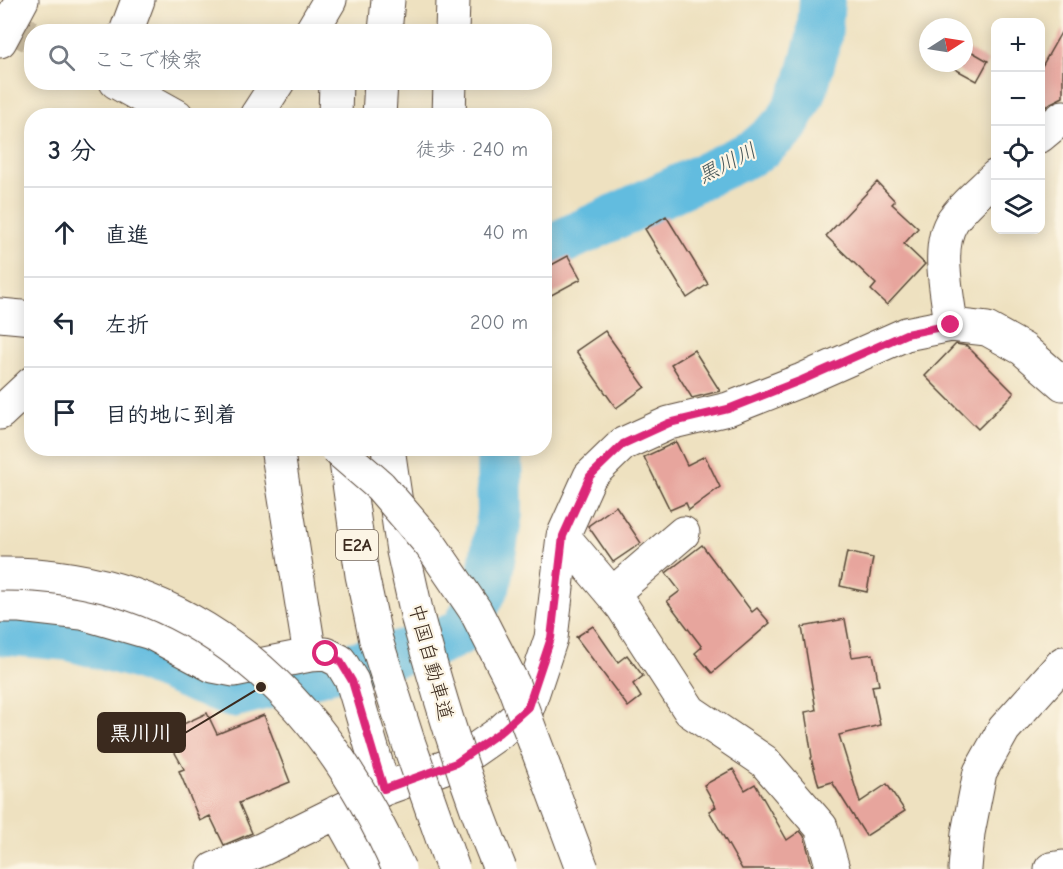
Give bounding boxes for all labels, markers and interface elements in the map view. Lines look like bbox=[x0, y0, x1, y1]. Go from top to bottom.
north arrow bbox=[919, 18, 973, 72]
map controls bbox=[991, 18, 1045, 234]
button: + bbox=[991, 18, 1045, 72]
search box bbox=[24, 24, 552, 90]
icon: search bbox=[45, 41, 78, 74]
text: ここで検索 bbox=[93, 47, 203, 73]
button: − bbox=[991, 72, 1045, 126]
button: locate bbox=[991, 126, 1045, 180]
text: 3 分 bbox=[48, 136, 96, 166]
text: 徒歩 · 240 m bbox=[416, 138, 528, 161]
water label: 黒川川 bbox=[693, 138, 761, 188]
button: layers bbox=[991, 180, 1045, 234]
icon: ahead bbox=[48, 216, 81, 249]
text: 40 m bbox=[483, 221, 528, 244]
text: 直進 bbox=[105, 222, 149, 248]
icon: left bbox=[48, 306, 81, 339]
text: 200 m bbox=[470, 311, 528, 334]
route end bbox=[937, 311, 963, 337]
text: 左折 bbox=[105, 312, 149, 338]
icon: arrive bbox=[48, 396, 81, 429]
text: 目的地に到着 bbox=[105, 402, 237, 428]
road number: E2A bbox=[336, 530, 378, 560]
street label: 中国自動車道 bbox=[404, 601, 458, 723]
route start bbox=[312, 640, 338, 666]
callout: 黒川川 bbox=[98, 713, 185, 752]
text: 黒川川 bbox=[110, 721, 173, 745]

